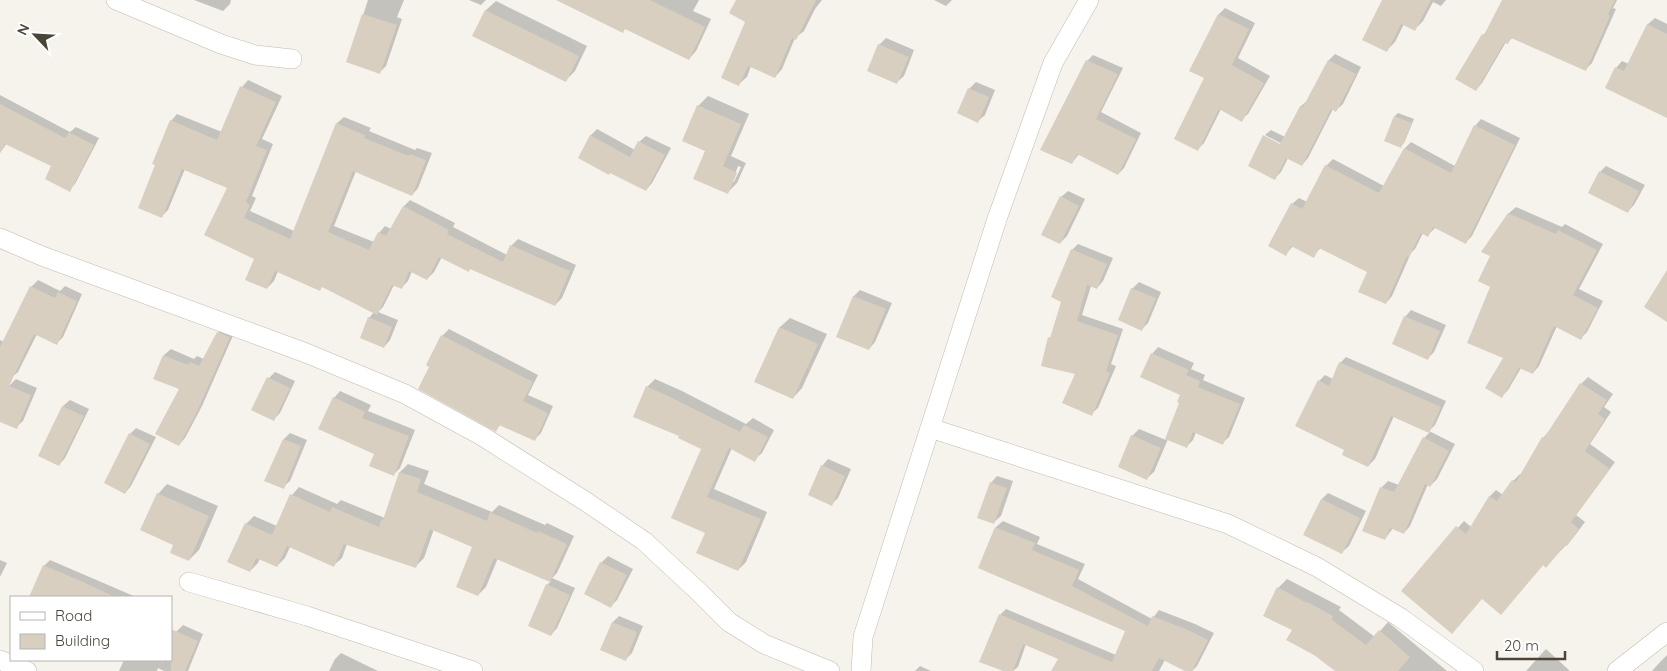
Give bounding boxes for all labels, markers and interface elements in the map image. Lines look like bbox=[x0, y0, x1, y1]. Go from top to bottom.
north arrow bbox=[10, 10, 60, 60]
text: N bbox=[13, 21, 34, 38]
legend bbox=[10, 596, 172, 661]
text: Road bbox=[55, 606, 92, 625]
scale bar bbox=[1497, 628, 1564, 660]
text: Building bbox=[55, 631, 110, 650]
text: 20 m bbox=[1504, 636, 1539, 655]

